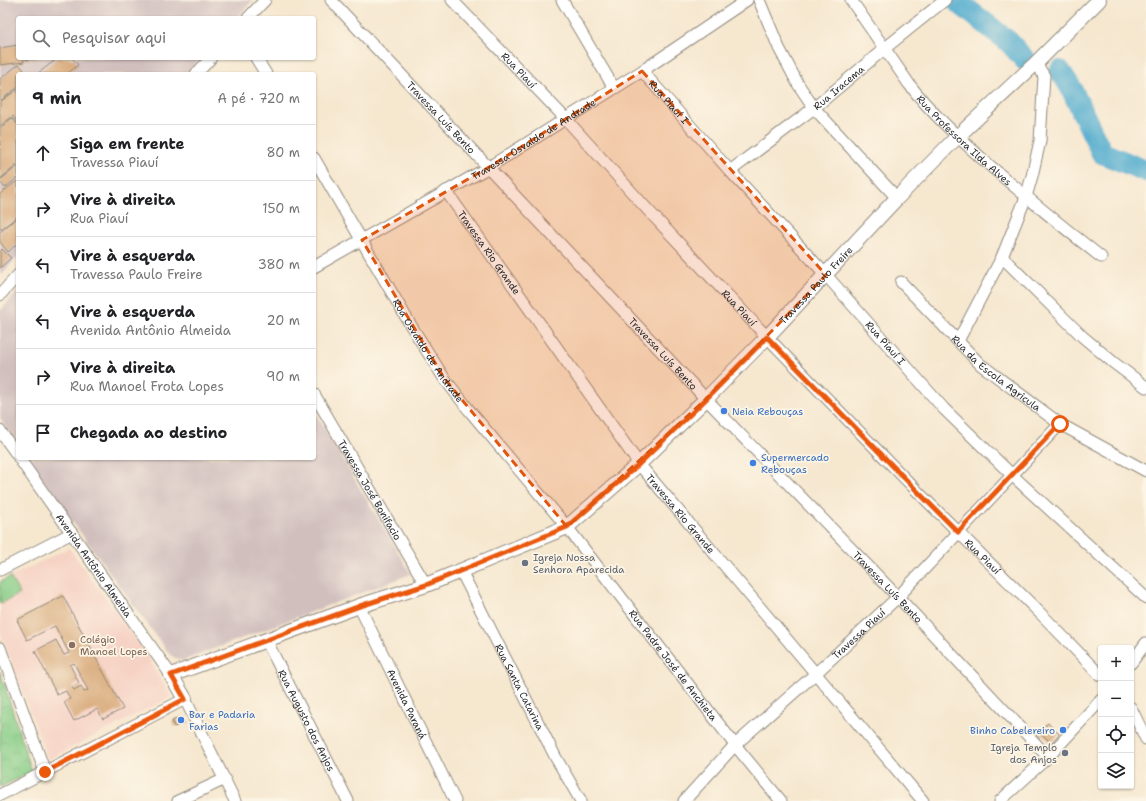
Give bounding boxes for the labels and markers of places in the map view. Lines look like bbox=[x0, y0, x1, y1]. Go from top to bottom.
place label: Neia Rebouças bbox=[732, 405, 803, 418]
marker: Neia Rebouças bbox=[719, 406, 729, 416]
place label: Supermercado Rebouças bbox=[761, 451, 829, 476]
marker: Supermercado Rebouças bbox=[748, 458, 758, 468]
place label: Igreja Nossa Senhora Aparecida bbox=[533, 551, 625, 576]
marker: Igreja Nossa Senhora Aparecida bbox=[520, 558, 530, 568]
place label: Colégio Manoel Lopes bbox=[80, 633, 147, 658]
marker: Colégio Manoel Lopes bbox=[67, 640, 77, 650]
place label: Bar e Padaria Farias bbox=[189, 708, 256, 733]
marker: Bar e Padaria Farias bbox=[176, 715, 186, 725]
place label: Binho Cabelereiro bbox=[970, 724, 1055, 737]
marker: Binho Cabelereiro bbox=[1058, 725, 1068, 735]
place label: Igreja Templo dos Anjos bbox=[990, 741, 1057, 766]
marker: Igreja Templo dos Anjos bbox=[1060, 748, 1070, 758]

